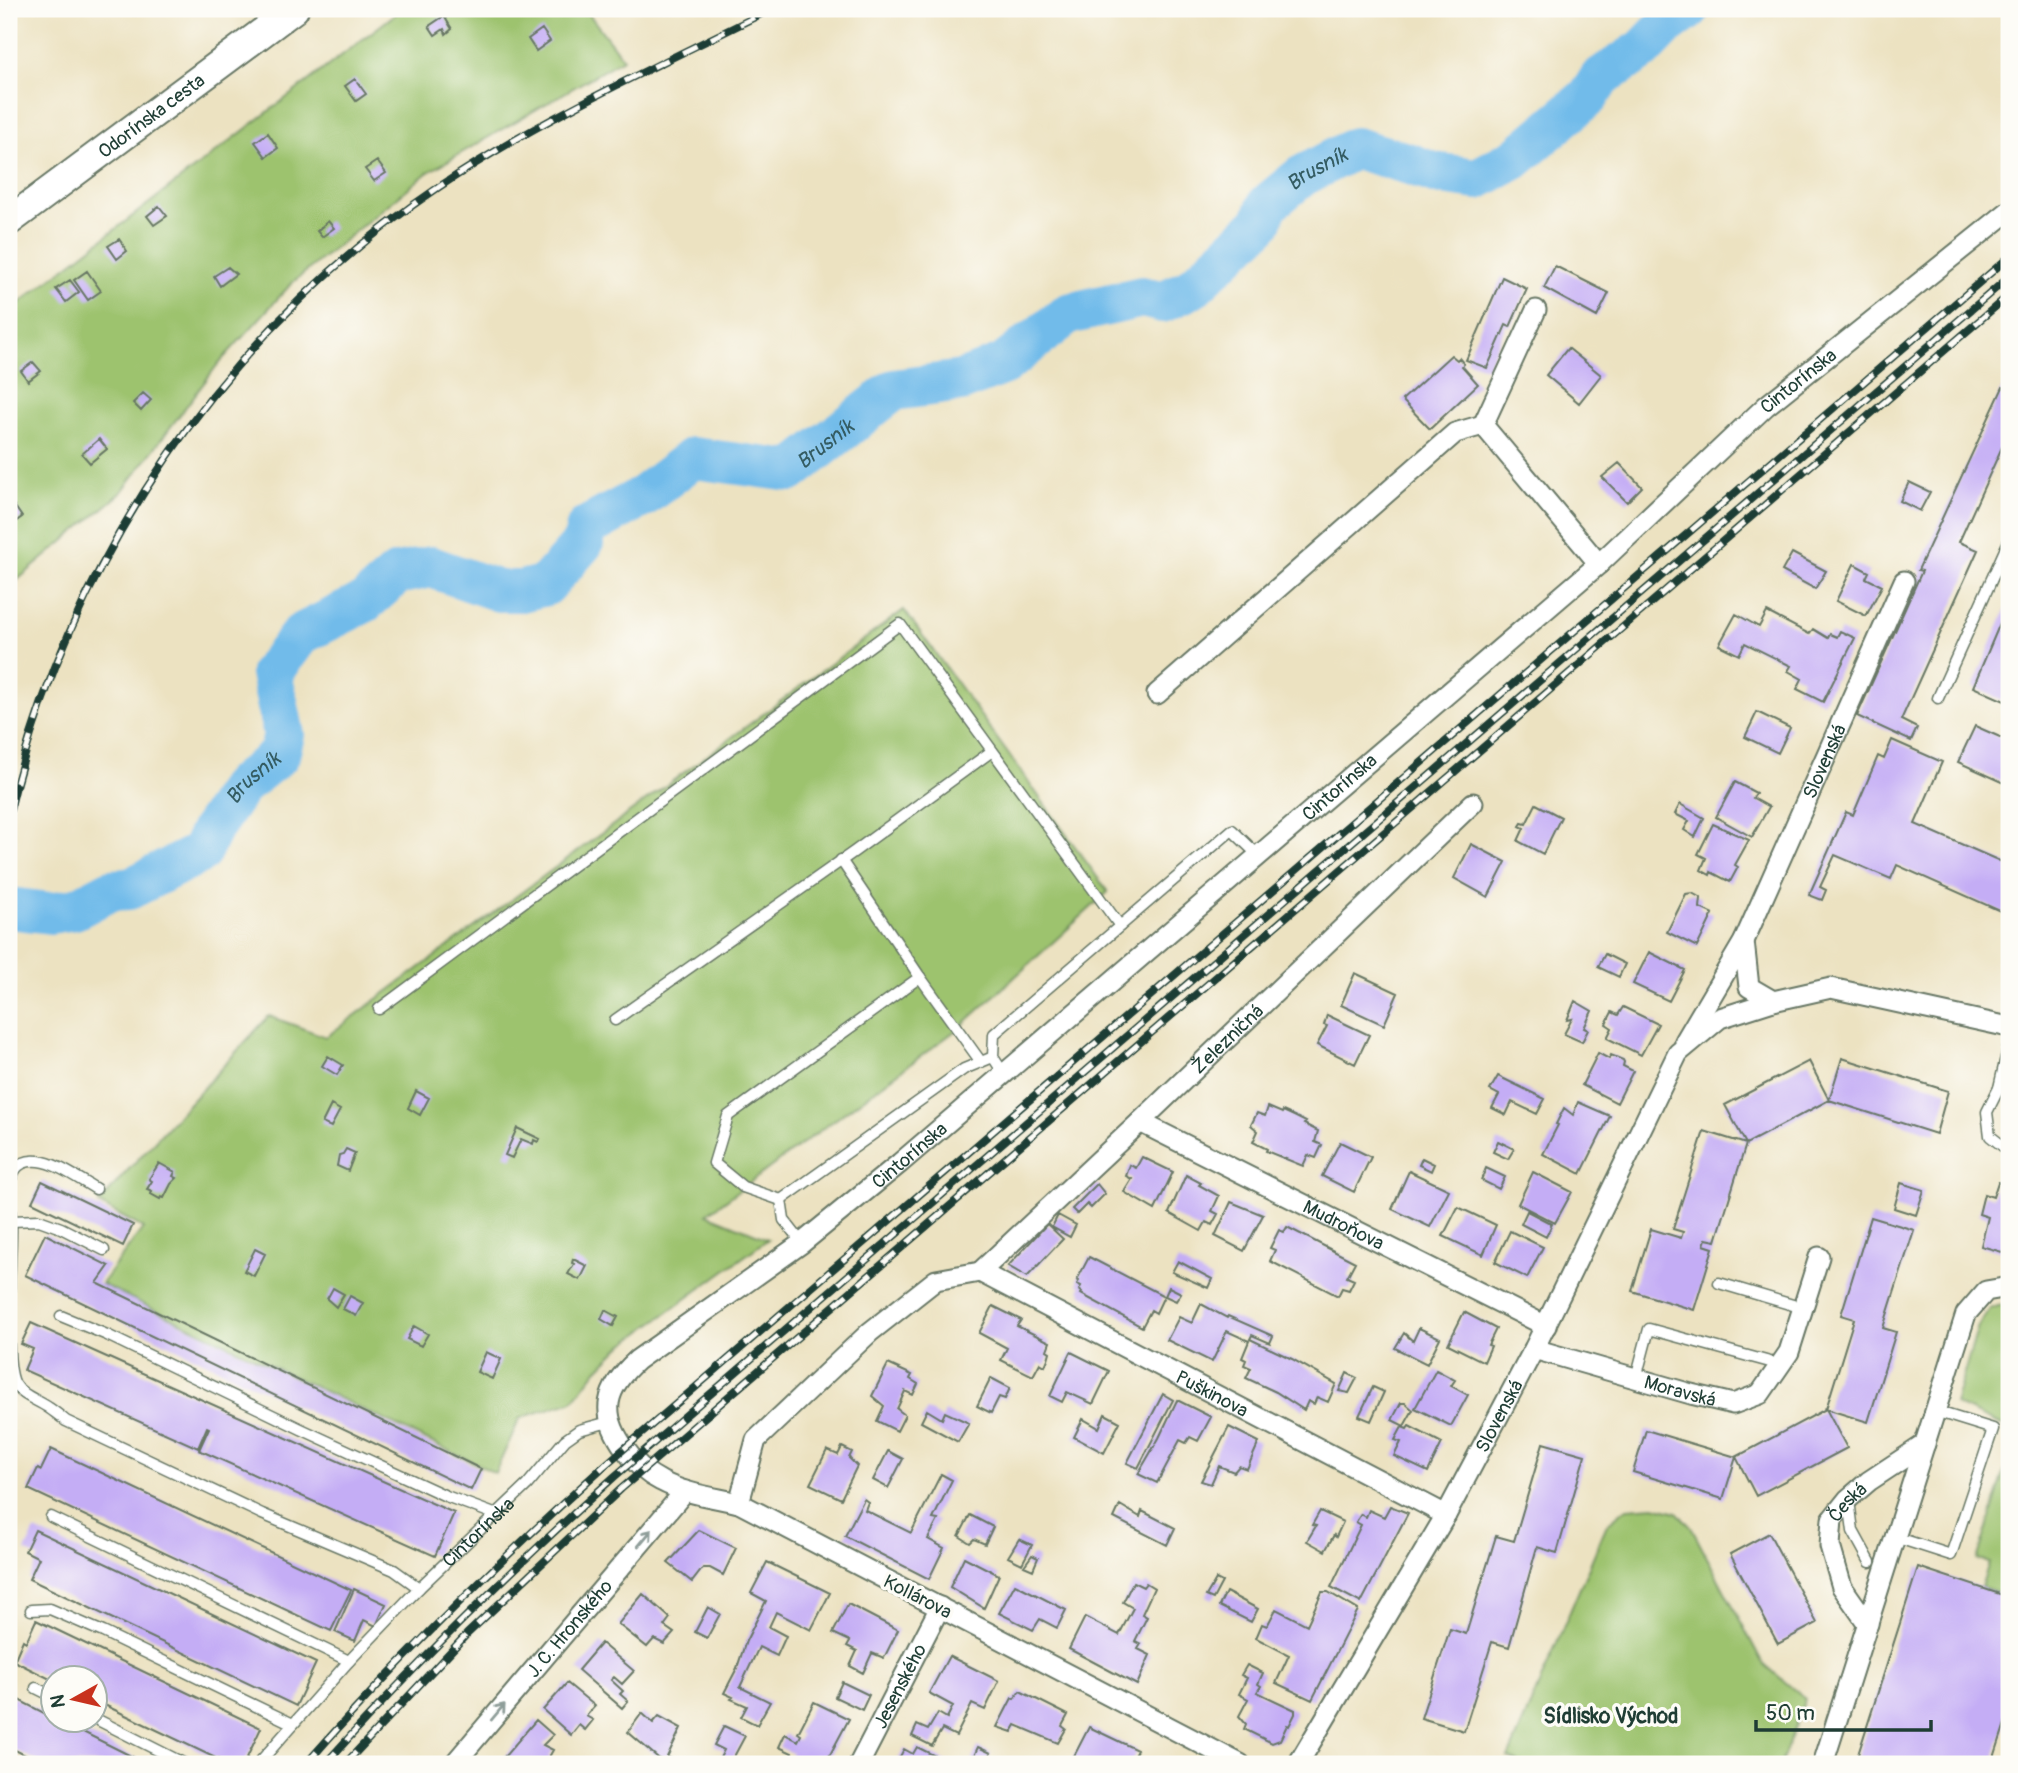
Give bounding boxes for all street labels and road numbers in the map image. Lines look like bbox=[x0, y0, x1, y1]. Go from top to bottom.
street label: Odorínska cesta bbox=[93, 68, 210, 164]
street label: Cintorínska bbox=[1755, 343, 1842, 419]
street label: Slovenská bbox=[1798, 720, 1852, 802]
street label: Cintorínska bbox=[1297, 749, 1382, 826]
street label: Železničná bbox=[1187, 999, 1269, 1079]
street label: Cintorínska bbox=[867, 1117, 953, 1194]
street label: Mudroňova bbox=[1299, 1195, 1388, 1256]
street label: Puškinova bbox=[1172, 1365, 1252, 1423]
street label: Moravská bbox=[1641, 1370, 1718, 1413]
street label: Slovenská bbox=[1470, 1376, 1529, 1457]
street label: Česká bbox=[1823, 1477, 1872, 1527]
street label: Cintorínska bbox=[437, 1492, 520, 1573]
street label: Kollárova bbox=[879, 1569, 956, 1624]
street label: J. C. Hronského bbox=[522, 1575, 618, 1683]
street label: Jesenského bbox=[868, 1640, 932, 1733]

